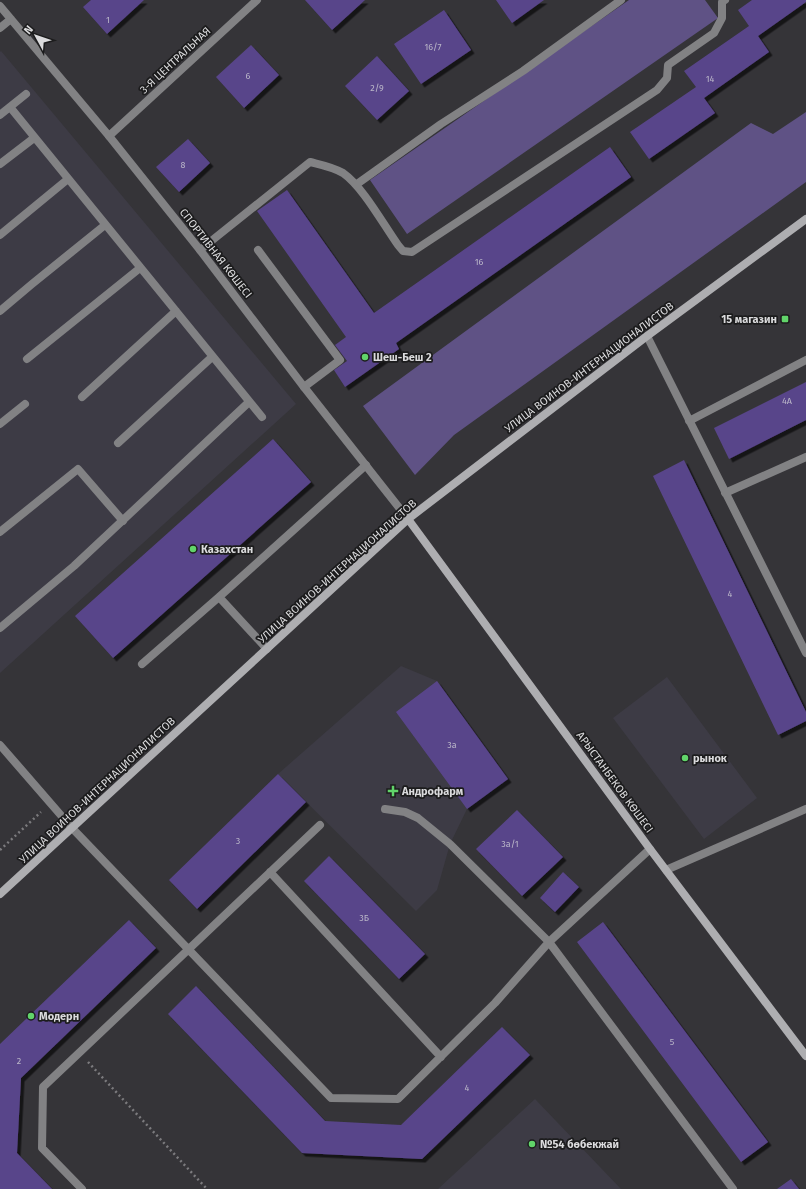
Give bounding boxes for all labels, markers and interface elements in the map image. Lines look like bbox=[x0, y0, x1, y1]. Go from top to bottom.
house number: 1 bbox=[106, 15, 110, 25]
north arrow bbox=[16, 16, 56, 56]
text: N bbox=[21, 23, 36, 37]
street label: 3-Я ЦЕНТРАЛЬНАЯ bbox=[137, 24, 213, 96]
house number: 16/7 bbox=[424, 42, 442, 52]
house number: 6 bbox=[246, 71, 251, 81]
house number: 14 bbox=[706, 74, 715, 84]
house number: 2/9 bbox=[370, 83, 384, 93]
house number: 8 bbox=[181, 160, 186, 170]
street label: СПОРТИВНАЯ КӨШЕСІ bbox=[177, 206, 255, 301]
house number: 16 bbox=[475, 257, 484, 267]
street label: УЛИЦА ВОИНОВ-ИНТЕРНАЦИОНАЛИСТОВ bbox=[502, 299, 677, 435]
place label: 15 магазин bbox=[721, 313, 777, 326]
marker: 15 магазин bbox=[780, 314, 790, 324]
place label: Шеш-Беш 2 bbox=[373, 351, 432, 364]
marker: Шеш-Беш 2 bbox=[360, 352, 370, 362]
house number: 4А bbox=[782, 396, 793, 406]
street label: УЛИЦА ВОИНОВ-ИНТЕРНАЦИОНАЛИСТОВ bbox=[256, 497, 419, 646]
place label: Казахстан bbox=[201, 543, 253, 556]
marker: Казахстан bbox=[188, 544, 198, 554]
house number: 4 bbox=[728, 589, 733, 599]
street label: УЛИЦА ВОИНОВ-ИНТЕРНАЦИОНАЛИСТОВ bbox=[17, 714, 178, 866]
street label: АРЫСТАНБЕКОВ КӨШЕСІ bbox=[574, 729, 656, 835]
house number: 3а bbox=[447, 740, 457, 750]
place label: рынок bbox=[693, 752, 728, 765]
marker: рынок bbox=[680, 753, 690, 763]
marker: Андрофарм bbox=[387, 785, 399, 797]
place label: Андрофарм bbox=[401, 785, 464, 798]
house number: 3 bbox=[236, 836, 240, 846]
house number: 3а/1 bbox=[501, 839, 519, 849]
house number: 3Б bbox=[359, 913, 369, 923]
place label: Модерн bbox=[39, 1010, 79, 1023]
marker: Модерн bbox=[26, 1011, 36, 1021]
house number: 5 bbox=[670, 1037, 675, 1047]
house number: 2 bbox=[17, 1056, 21, 1066]
house number: 4 bbox=[465, 1083, 470, 1093]
place label: №54 бөбекжай bbox=[540, 1138, 619, 1151]
marker: №54 бөбекжай bbox=[527, 1139, 537, 1149]

